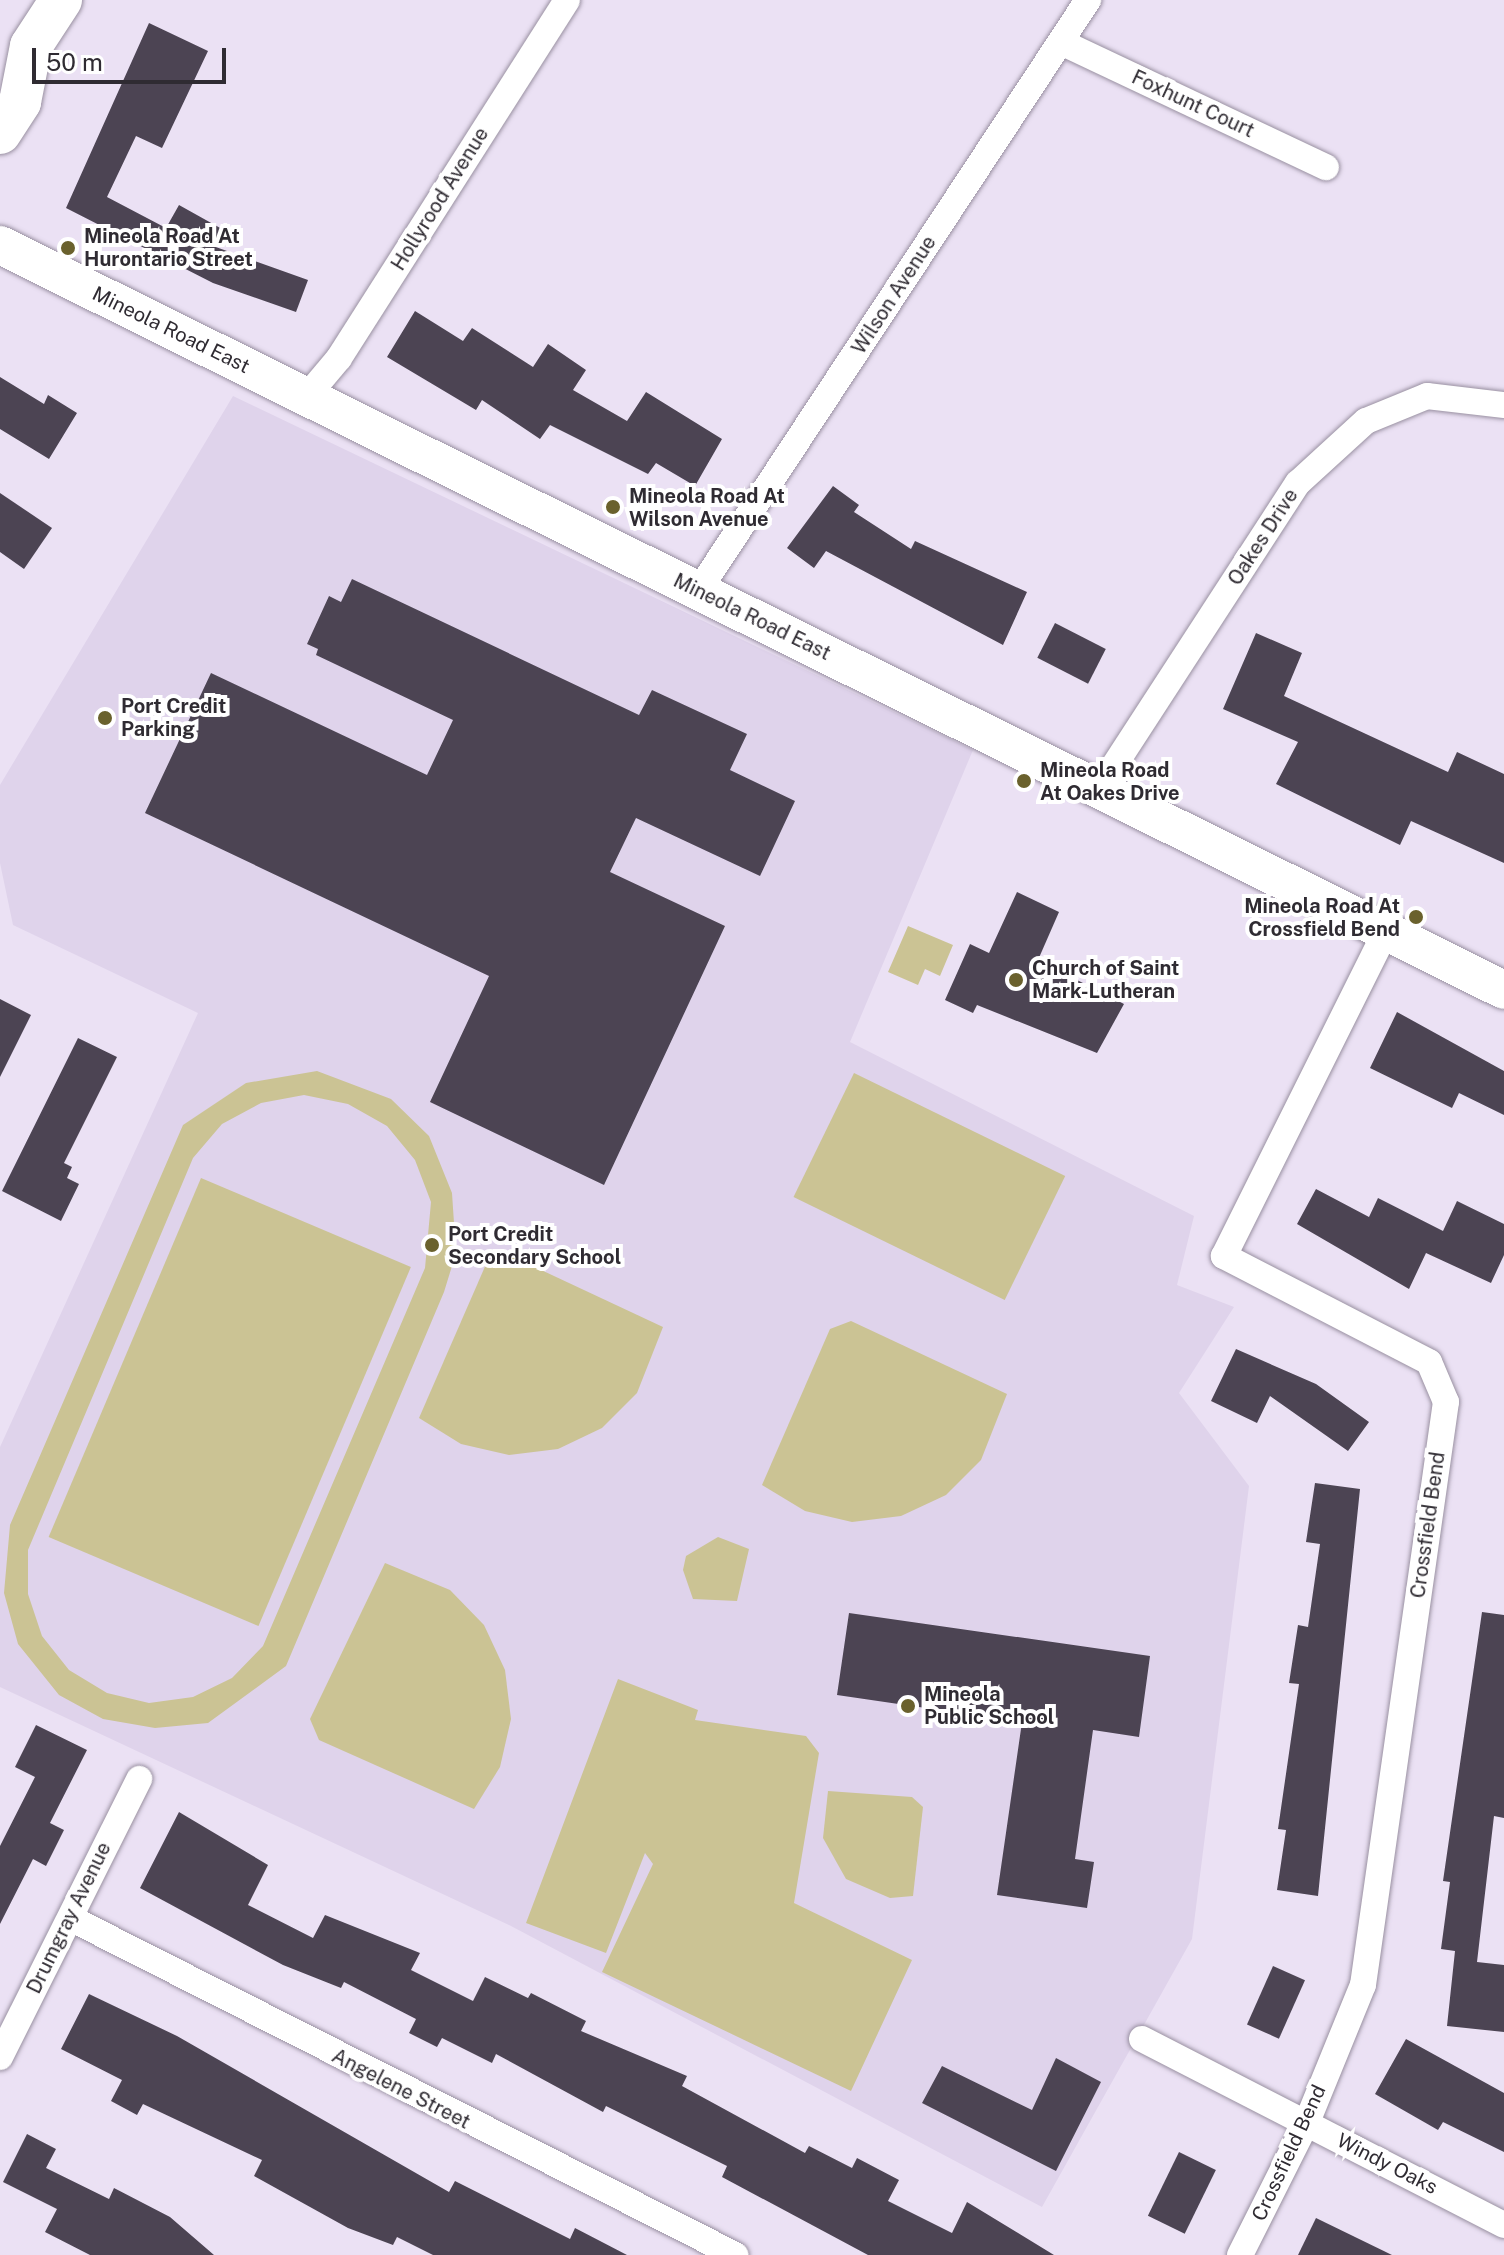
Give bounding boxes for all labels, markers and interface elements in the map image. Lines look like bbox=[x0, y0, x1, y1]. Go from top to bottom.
scale bar bbox=[36, 32, 230, 82]
text: 50 m bbox=[46, 48, 103, 76]
street label: Foxhunt Court bbox=[1128, 65, 1258, 143]
street label: Hollyrood Avenue bbox=[386, 123, 494, 275]
place label: Mineola Road At Hurontario Street bbox=[84, 224, 253, 271]
street label: Wilson Avenue bbox=[847, 231, 941, 359]
marker: Mineola Road At Hurontario Street bbox=[59, 239, 77, 257]
street label: Mineola Road East bbox=[88, 282, 254, 378]
place label: Mineola Road At Wilson Avenue bbox=[629, 484, 785, 531]
street label: Oakes Drive bbox=[1223, 484, 1303, 590]
marker: Mineola Road At Wilson Avenue bbox=[604, 498, 622, 516]
street label: Mineola Road East bbox=[669, 569, 835, 665]
place label: Port Credit Parking bbox=[121, 694, 226, 741]
marker: Port Credit Parking bbox=[96, 709, 114, 727]
place label: Mineola Road At Oakes Drive bbox=[1040, 758, 1180, 805]
marker: Mineola Road At Oakes Drive bbox=[1015, 772, 1033, 790]
place label: Mineola Road At Crossfield Bend bbox=[1244, 894, 1400, 941]
marker: Mineola Road At Crossfield Bend bbox=[1407, 908, 1425, 926]
place label: Church of Saint Mark-Lutheran bbox=[1032, 956, 1180, 1003]
marker: Church of Saint Mark-Lutheran bbox=[1007, 971, 1025, 989]
place label: Port Credit Secondary School bbox=[448, 1222, 621, 1269]
marker: Port Credit Secondary School bbox=[423, 1236, 441, 1254]
street label: Crossfield Bend bbox=[1406, 1450, 1450, 1600]
place label: Mineola Public School bbox=[924, 1682, 1054, 1729]
marker: Mineola Public School bbox=[899, 1697, 917, 1715]
street label: Drumgray Avenue bbox=[22, 1838, 116, 1998]
street label: Angelene Street bbox=[328, 2044, 474, 2134]
street label: Crossfield Bend bbox=[1247, 2081, 1331, 2225]
street label: Windy Oaks bbox=[1333, 2128, 1441, 2200]

